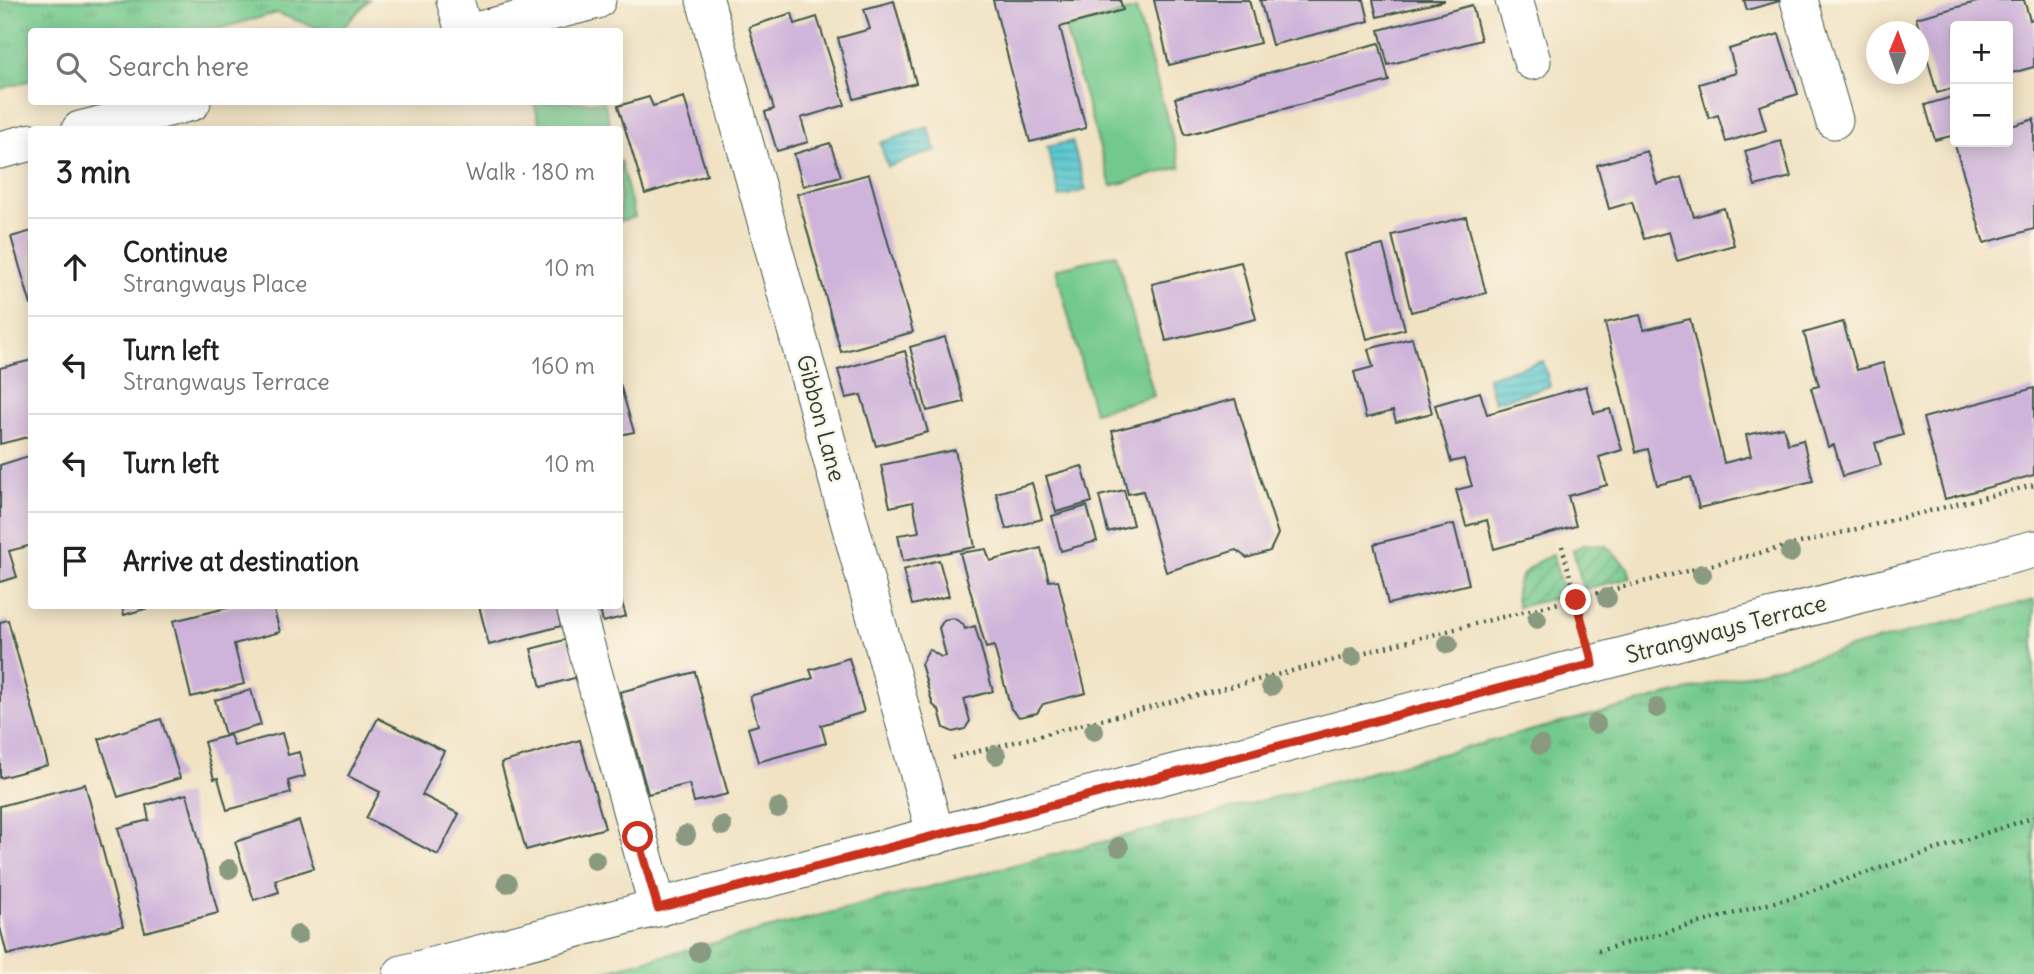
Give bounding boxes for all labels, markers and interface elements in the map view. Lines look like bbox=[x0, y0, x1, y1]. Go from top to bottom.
north arrow bbox=[1866, 21, 1929, 84]
map controls bbox=[1950, 21, 2013, 147]
button: + bbox=[1950, 21, 2013, 84]
search box bbox=[28, 28, 623, 105]
icon: search bbox=[52, 48, 90, 86]
text: Search here bbox=[108, 50, 249, 83]
button: − bbox=[1950, 84, 2013, 147]
text: 3 min bbox=[56, 153, 131, 191]
text: Walk · 180 m bbox=[466, 157, 595, 186]
text: Continue bbox=[123, 236, 228, 269]
icon: ahead bbox=[56, 248, 94, 286]
text: 10 m bbox=[545, 253, 595, 282]
text: Strangways Place bbox=[123, 269, 307, 298]
text: Turn left bbox=[123, 334, 219, 367]
icon: left bbox=[56, 346, 94, 384]
text: 160 m bbox=[532, 351, 595, 380]
street label: Gibbon Lane bbox=[791, 351, 852, 484]
text: Strangways Terrace bbox=[123, 367, 330, 396]
icon: left bbox=[56, 444, 94, 482]
text: Turn left bbox=[123, 447, 219, 480]
text: 10 m bbox=[545, 449, 595, 478]
icon: arrive bbox=[56, 542, 94, 580]
text: Arrive at destination bbox=[123, 545, 359, 578]
route end bbox=[1560, 584, 1591, 615]
street label: Strangways Terrace bbox=[1622, 588, 1829, 669]
route start bbox=[622, 821, 653, 852]

